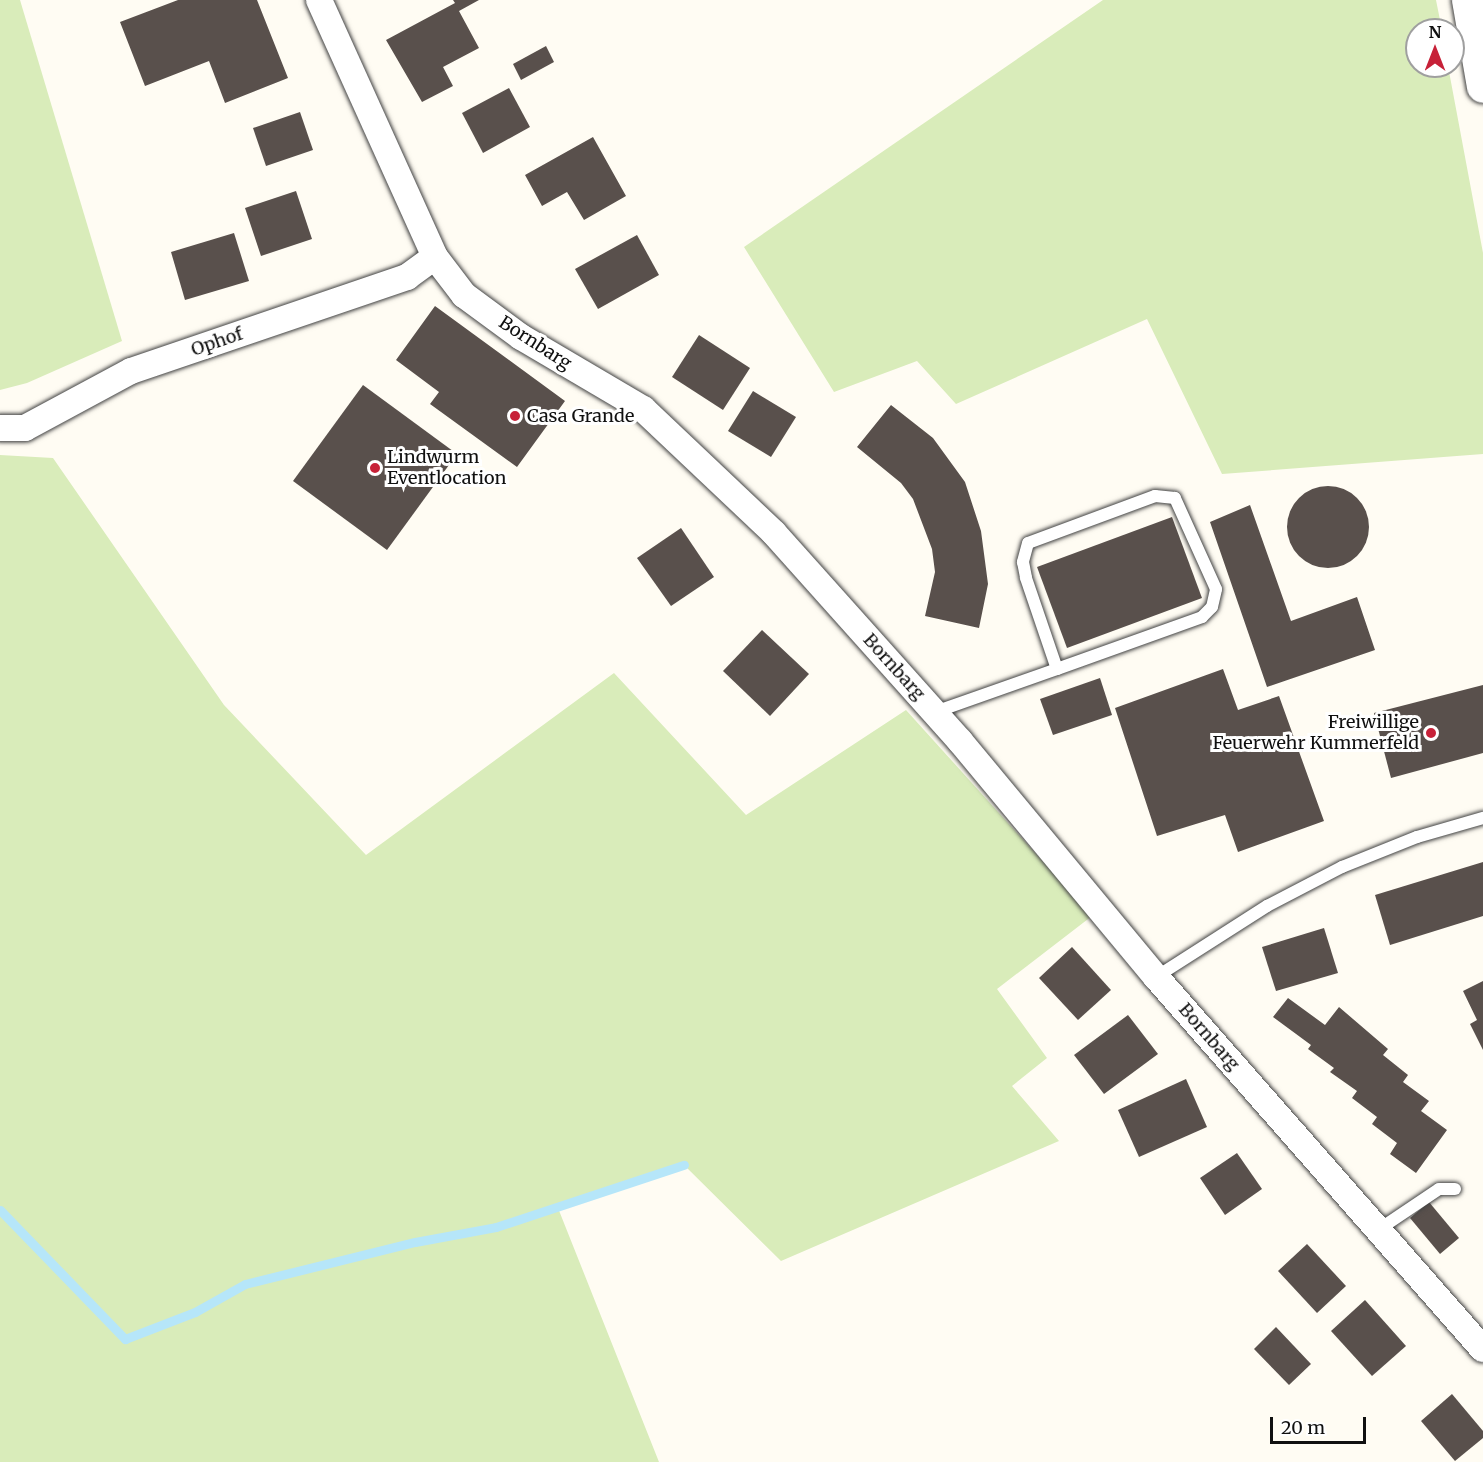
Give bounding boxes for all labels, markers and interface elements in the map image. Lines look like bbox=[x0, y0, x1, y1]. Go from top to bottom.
north arrow bbox=[1405, 18, 1465, 78]
text: N bbox=[1429, 22, 1441, 42]
street label: Bornbarg bbox=[495, 312, 575, 374]
street label: Ophof bbox=[188, 323, 246, 361]
place label: Casa Grande bbox=[527, 405, 634, 427]
marker: Casa Grande bbox=[508, 409, 522, 423]
place label: Lindwurm Eventlocation bbox=[387, 447, 506, 490]
marker: Lindwurm Eventlocation bbox=[368, 461, 382, 475]
street label: Bornbarg bbox=[859, 629, 929, 705]
place label: Freiwillige Feuerwehr Kummerfeld bbox=[1212, 712, 1419, 754]
marker: Freiwillige Feuerwehr Kummerfeld bbox=[1424, 726, 1438, 740]
street label: Bornbarg bbox=[1174, 999, 1244, 1075]
scale bar bbox=[1273, 1405, 1369, 1443]
text: 20 m bbox=[1281, 1416, 1325, 1439]

